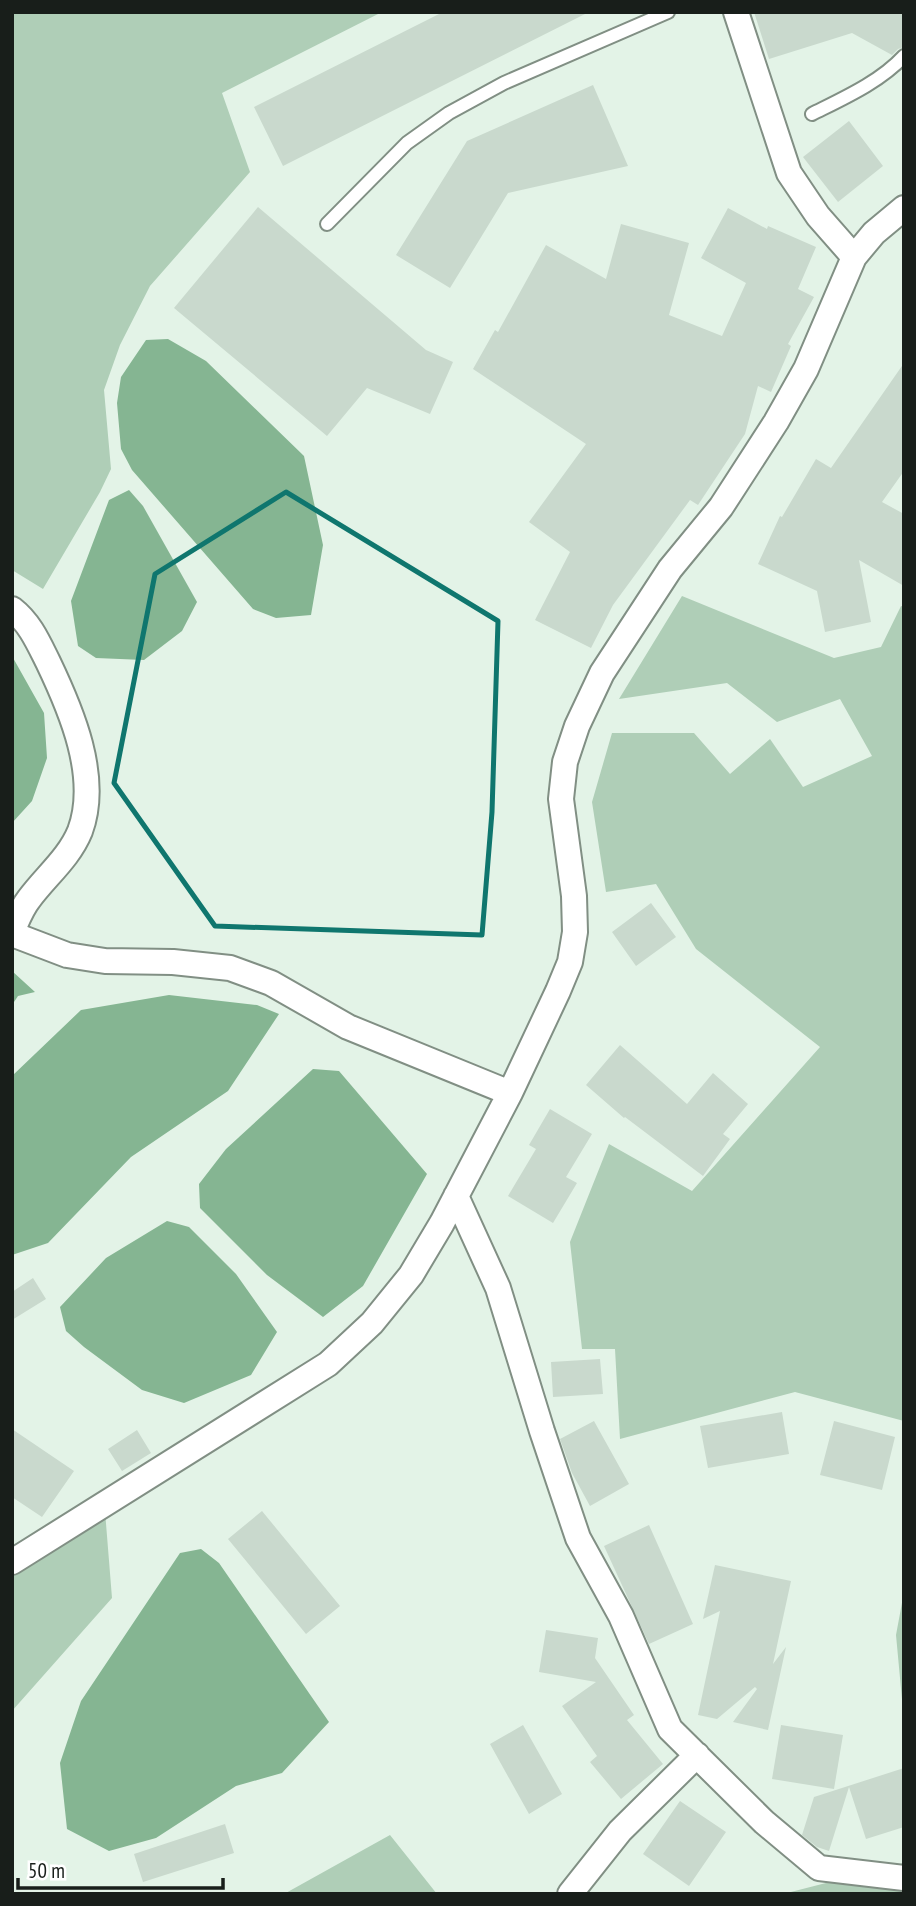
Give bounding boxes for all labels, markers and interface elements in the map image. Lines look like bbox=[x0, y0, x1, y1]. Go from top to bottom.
scale bar bbox=[18, 1846, 222, 1890]
text: 50 m bbox=[28, 1857, 65, 1884]

